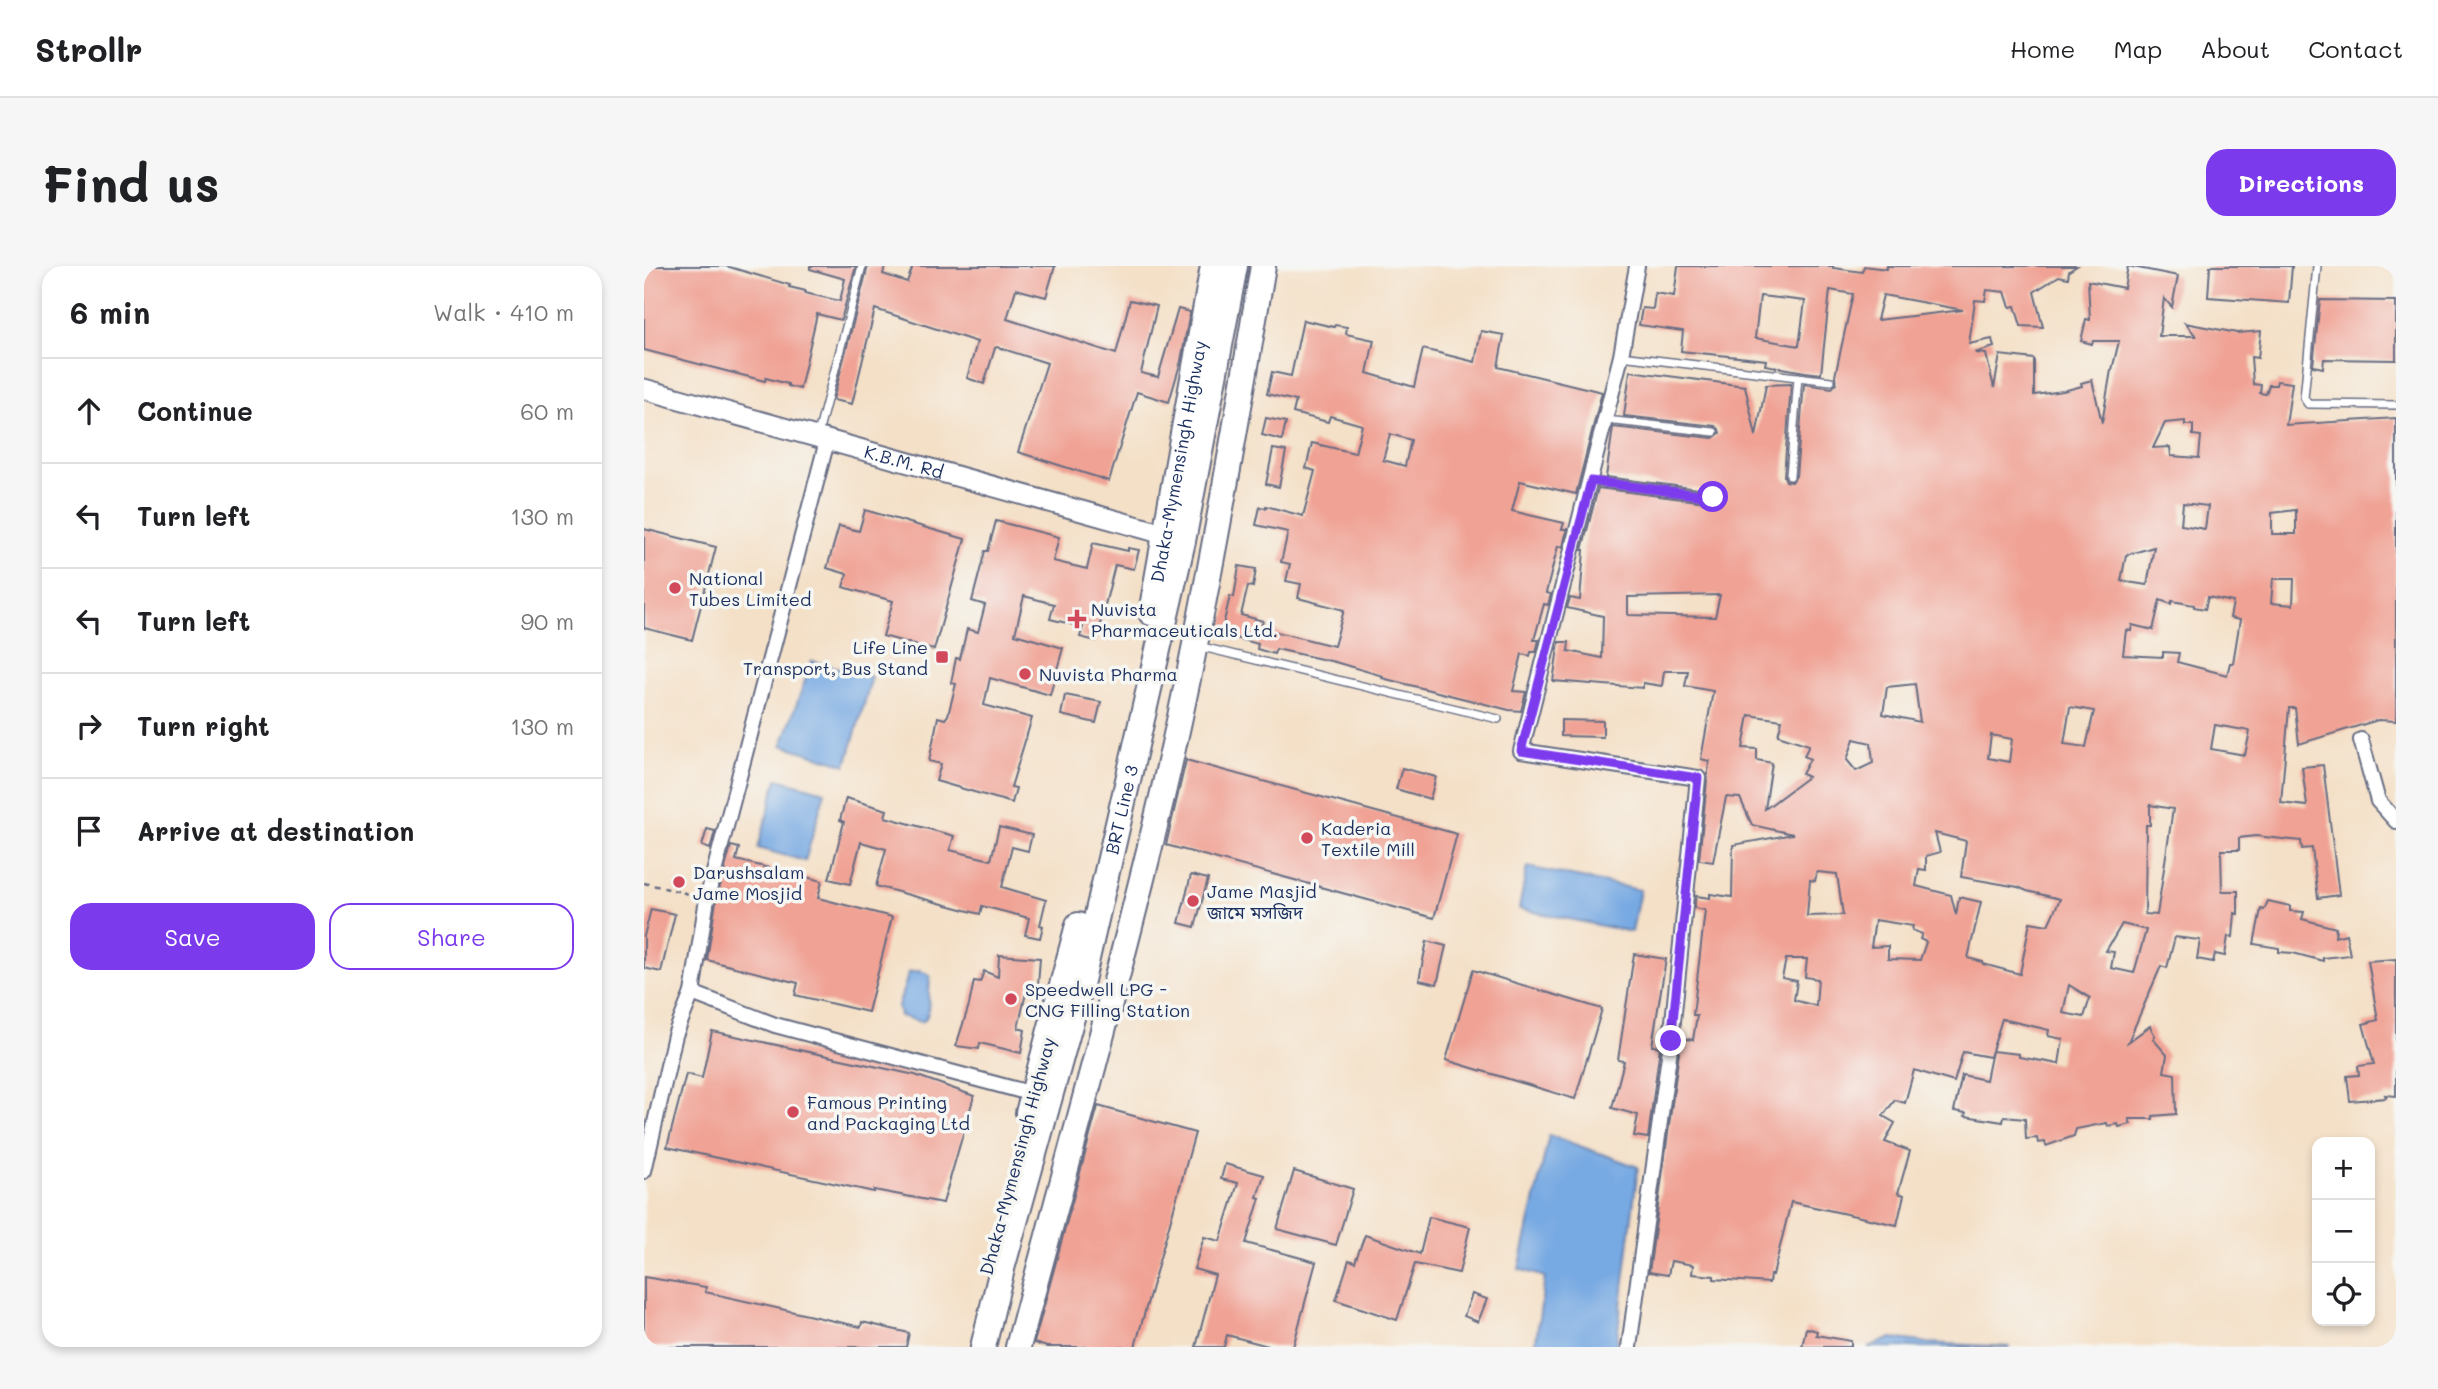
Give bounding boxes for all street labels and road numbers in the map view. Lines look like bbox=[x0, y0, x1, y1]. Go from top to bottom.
street label: Dhaka-Mymensingh Highway bbox=[1145, 338, 1211, 584]
street label: K.B.M. Rd bbox=[862, 439, 946, 484]
street label: BRT Line 3 bbox=[1099, 763, 1143, 857]
street label: Dhaka-Mymensingh Highway bbox=[974, 1034, 1060, 1278]

